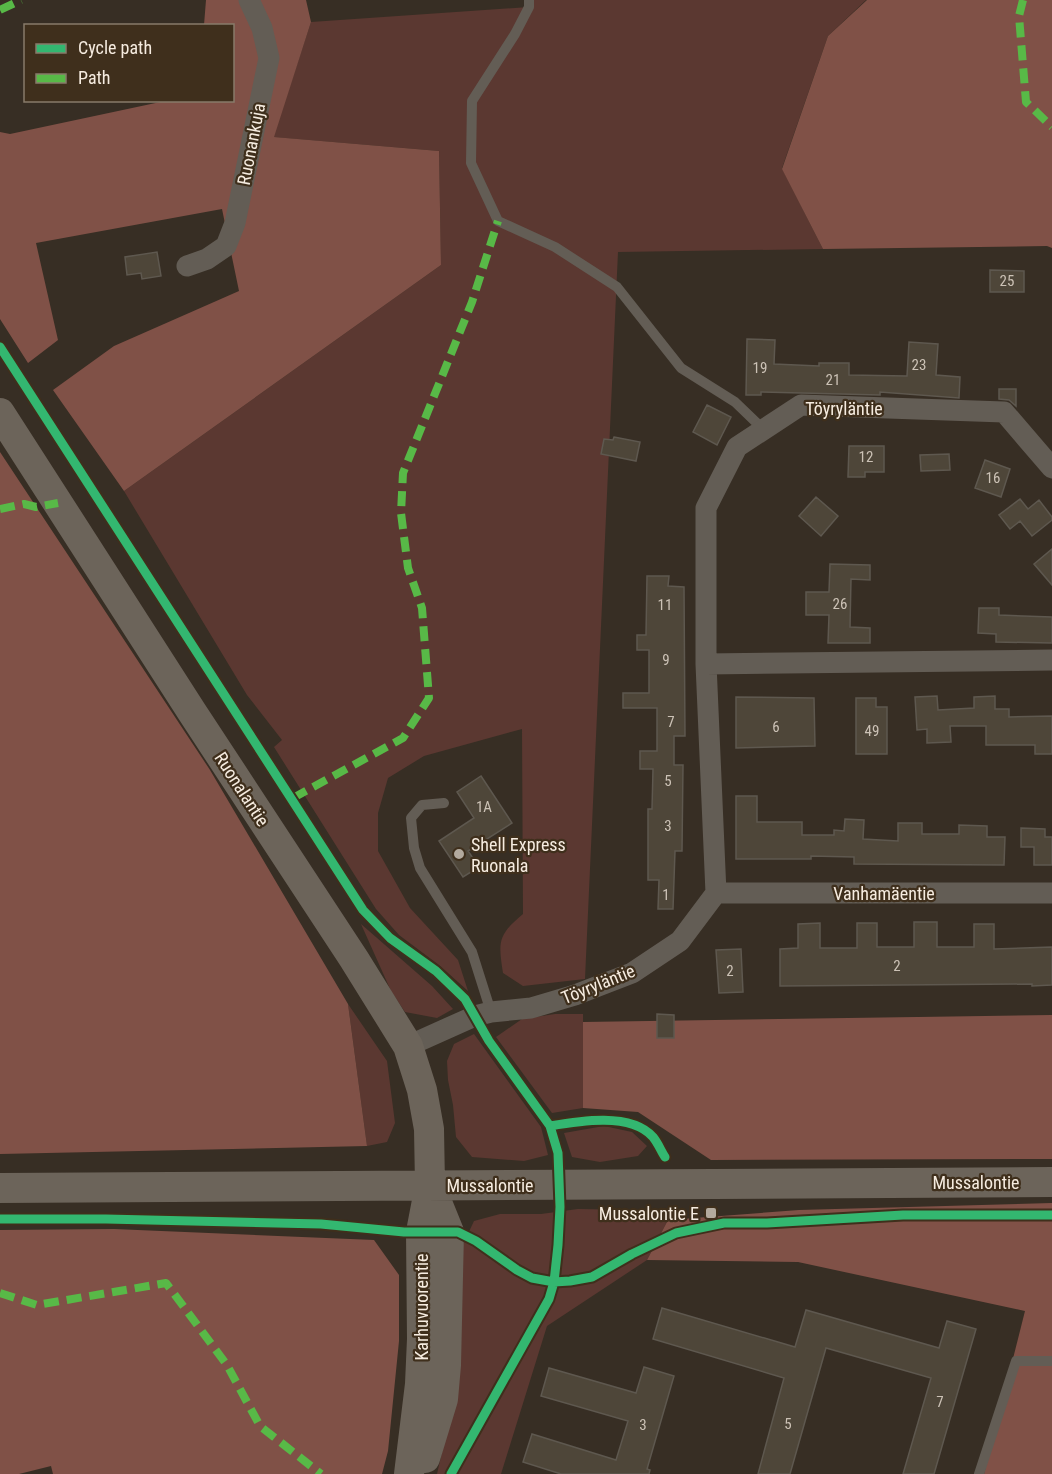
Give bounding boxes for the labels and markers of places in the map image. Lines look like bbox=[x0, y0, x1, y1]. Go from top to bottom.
place label: Shell Express Ruonala bbox=[471, 834, 566, 876]
marker: Shell Express Ruonala bbox=[452, 847, 466, 861]
place label: Mussalontie E bbox=[599, 1203, 699, 1224]
marker: Mussalontie E bbox=[704, 1206, 718, 1220]

